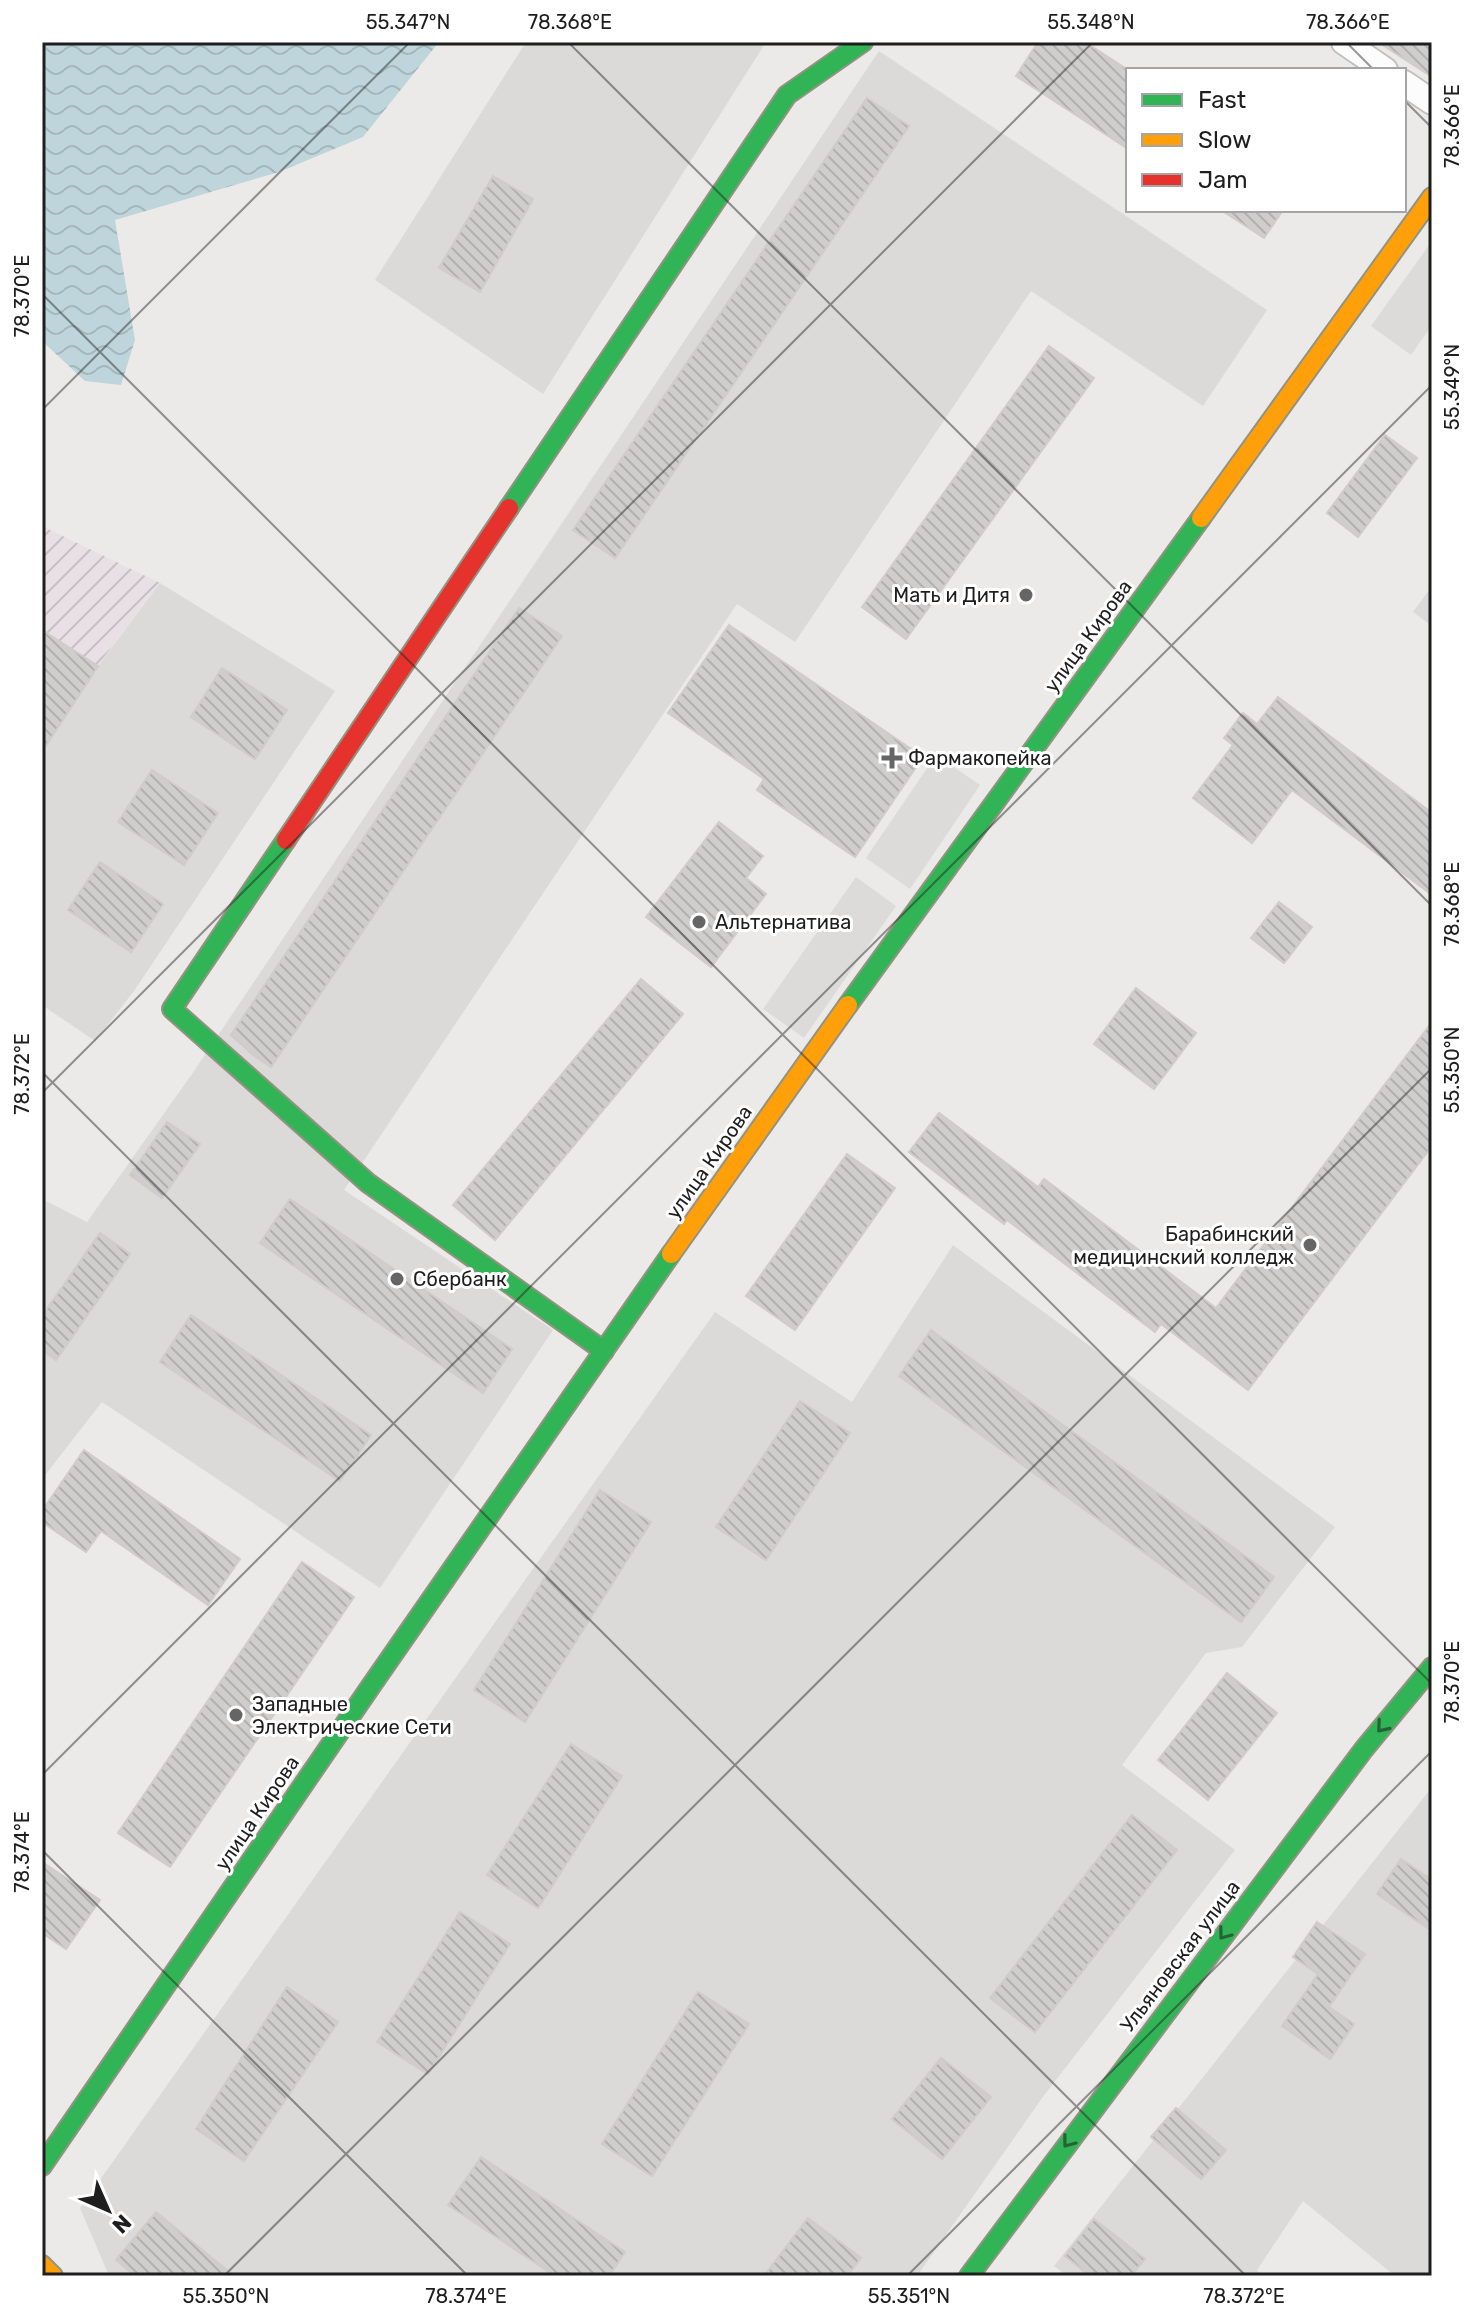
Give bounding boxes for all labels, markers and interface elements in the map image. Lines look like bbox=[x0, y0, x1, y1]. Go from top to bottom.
text: 55.347°N bbox=[366, 10, 450, 34]
text: 78.368°E bbox=[528, 10, 612, 34]
text: 55.348°N bbox=[1047, 10, 1135, 34]
text: 78.366°E bbox=[1306, 10, 1390, 34]
legend bbox=[1126, 68, 1406, 212]
text: 78.366°E bbox=[1440, 84, 1464, 168]
text: Fast bbox=[1198, 86, 1246, 114]
text: Slow bbox=[1198, 126, 1251, 154]
text: Jam bbox=[1198, 166, 1248, 194]
text: 78.370°E bbox=[10, 255, 34, 337]
text: 55.349°N bbox=[1440, 344, 1464, 430]
street label: улица Кирова bbox=[1039, 575, 1137, 697]
place label: Мать и Дитя bbox=[893, 583, 1010, 607]
marker: Мать и Дитя bbox=[1017, 586, 1035, 604]
place label: Фармакопейка bbox=[908, 746, 1051, 770]
marker: Фармакопейка bbox=[883, 749, 901, 767]
text: 78.368°E bbox=[1440, 862, 1464, 946]
place label: Альтернатива bbox=[715, 910, 851, 934]
marker: Альтернатива bbox=[690, 913, 708, 931]
text: 55.350°N bbox=[1440, 1027, 1464, 1113]
text: 78.372°E bbox=[10, 1033, 34, 1115]
street label: улица Кирова bbox=[661, 1101, 757, 1223]
place label: Барабинский медицинский колледж bbox=[1073, 1222, 1294, 1269]
marker: Барабинский медицинский колледж bbox=[1301, 1236, 1319, 1254]
place label: Сбербанк bbox=[413, 1267, 507, 1291]
marker: Сбербанк bbox=[388, 1270, 406, 1288]
text: 78.370°E bbox=[1440, 1641, 1464, 1723]
place label: Западные Электрические Сети bbox=[252, 1692, 452, 1739]
marker: Западные Электрические Сети bbox=[227, 1706, 245, 1724]
one-way arrow bbox=[1377, 1718, 1392, 1733]
street label: улица Кирова bbox=[210, 1751, 304, 1875]
text: 78.374°E bbox=[10, 1811, 34, 1893]
street label: Ульяновская улица bbox=[1115, 1875, 1245, 2037]
one-way arrow bbox=[1220, 1925, 1234, 1940]
one-way arrow bbox=[1063, 2133, 1078, 2148]
north arrow bbox=[68, 2170, 148, 2250]
text: N bbox=[107, 2209, 137, 2239]
text: 55.350°N bbox=[183, 2284, 269, 2308]
text: 78.374°E bbox=[425, 2284, 507, 2308]
text: 55.351°N bbox=[868, 2284, 950, 2308]
text: 78.372°E bbox=[1203, 2284, 1285, 2308]

